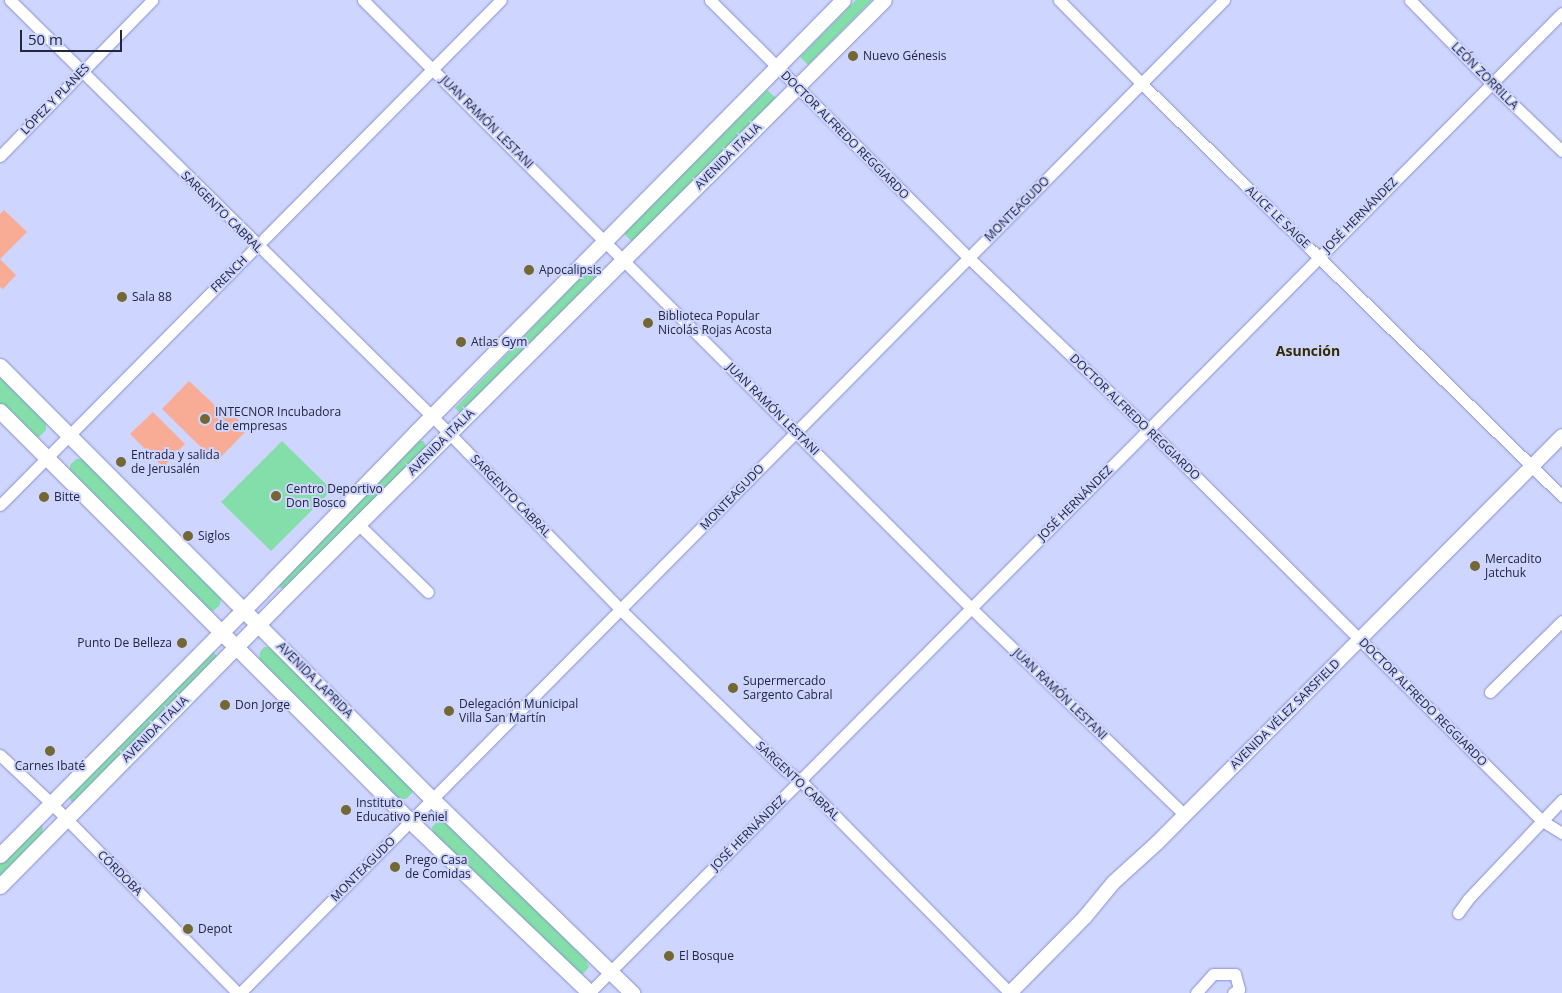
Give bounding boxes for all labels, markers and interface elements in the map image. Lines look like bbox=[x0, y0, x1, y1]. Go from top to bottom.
scale bar bbox=[22, 20, 125, 52]
text: 50 m bbox=[28, 29, 63, 49]
street label: LEÓN ZORRILLA bbox=[1448, 39, 1522, 113]
place label: Nuevo Génesis bbox=[863, 49, 946, 63]
marker: Nuevo Génesis bbox=[847, 50, 859, 62]
street label: LÓPEZ Y PLANES bbox=[18, 61, 92, 137]
street label: DOCTOR ALFREDO REGGIARDO bbox=[778, 68, 912, 202]
street label: JUAN RAMÓN LESTANI bbox=[438, 73, 536, 171]
street label: AVENIDA ITALIA bbox=[692, 120, 764, 192]
street label: SARGENTO CABRAL bbox=[178, 168, 266, 256]
street label: MONTEAGUDO bbox=[982, 174, 1052, 244]
street label: JOSÉ HERNÁNDEZ bbox=[1320, 175, 1400, 255]
street label: ALICE LE SAIGE bbox=[1243, 183, 1313, 251]
street label: FRENCH bbox=[208, 253, 250, 295]
place label: Apocalipsis bbox=[539, 263, 601, 277]
marker: Apocalipsis bbox=[523, 264, 535, 276]
place label: Sala 88 bbox=[132, 290, 172, 304]
marker: Sala 88 bbox=[116, 291, 128, 303]
place label: Biblioteca Popular Nicolás Rojas Acosta bbox=[658, 309, 772, 337]
marker: Biblioteca Popular Nicolás Rojas Acosta bbox=[642, 317, 654, 329]
place label: Atlas Gym bbox=[471, 335, 527, 349]
marker: Atlas Gym bbox=[455, 336, 467, 348]
district label: Asunción bbox=[1276, 343, 1340, 359]
street label: DOCTOR ALFREDO REGGIARDO bbox=[1067, 351, 1203, 483]
street label: JUAN RAMÓN LESTANI bbox=[724, 360, 822, 458]
place label: INTECNOR Incubadora de empresas bbox=[215, 405, 341, 433]
street label: AVENIDA ITALIA bbox=[405, 406, 477, 478]
marker: INTECNOR Incubadora de empresas bbox=[199, 413, 211, 425]
place label: Entrada y salida de Jerusalén bbox=[131, 448, 220, 476]
street label: SARGENTO CABRAL bbox=[468, 452, 554, 540]
marker: Entrada y salida de Jerusalén bbox=[115, 456, 127, 468]
street label: MONTEAGUDO bbox=[697, 461, 767, 533]
street label: JOSÉ HERNÁNDEZ bbox=[1035, 463, 1115, 543]
place label: Centro Deportivo Don Bosco bbox=[286, 482, 383, 510]
place label: Bitte bbox=[54, 490, 80, 504]
marker: Centro Deportivo Don Bosco bbox=[270, 490, 282, 502]
marker: Bitte bbox=[38, 491, 50, 503]
place label: Siglos bbox=[198, 529, 230, 543]
marker: Siglos bbox=[182, 530, 194, 542]
place label: Mercadito Jatchuk bbox=[1485, 552, 1542, 580]
marker: Mercadito Jatchuk bbox=[1469, 560, 1481, 572]
street label: DOCTOR ALFREDO REGGIARDO bbox=[1356, 635, 1490, 769]
place label: Punto De Belleza bbox=[77, 636, 172, 650]
marker: Punto De Belleza bbox=[176, 637, 188, 649]
street label: AVENIDA LAPRIDA bbox=[274, 639, 356, 721]
street label: JUAN RAMÓN LESTANI bbox=[1010, 645, 1110, 743]
street label: AVENIDA VÉLEZ SARSFIELD bbox=[1227, 656, 1343, 772]
place label: Supermercado Sargento Cabral bbox=[743, 674, 833, 702]
marker: Supermercado Sargento Cabral bbox=[727, 682, 739, 694]
street label: AVENIDA ITALIA bbox=[119, 693, 191, 765]
place label: Delegación Municipal Villa San Martín bbox=[459, 697, 578, 725]
place label: Don Jorge bbox=[235, 698, 290, 712]
marker: Don Jorge bbox=[219, 699, 231, 711]
marker: Delegación Municipal Villa San Martín bbox=[443, 705, 455, 717]
street label: SARGENTO CABRAL bbox=[753, 738, 843, 824]
marker: Carnes Ibaté bbox=[44, 745, 56, 757]
place label: Carnes Ibaté bbox=[15, 759, 85, 773]
street label: JOSÉ HERNÁNDEZ bbox=[708, 793, 788, 873]
place label: Instituto Educativo Peniel bbox=[356, 796, 448, 824]
marker: Instituto Educativo Peniel bbox=[340, 804, 352, 816]
street label: MONTEAGUDO bbox=[328, 834, 398, 904]
street label: CÓRDOBA bbox=[95, 848, 145, 898]
place label: Prego Casa de Comidas bbox=[405, 853, 471, 881]
marker: Prego Casa de Comidas bbox=[389, 861, 401, 873]
place label: Depot bbox=[198, 922, 232, 936]
marker: Depot bbox=[182, 923, 194, 935]
place label: El Bosque bbox=[679, 949, 734, 963]
marker: El Bosque bbox=[663, 950, 675, 962]

